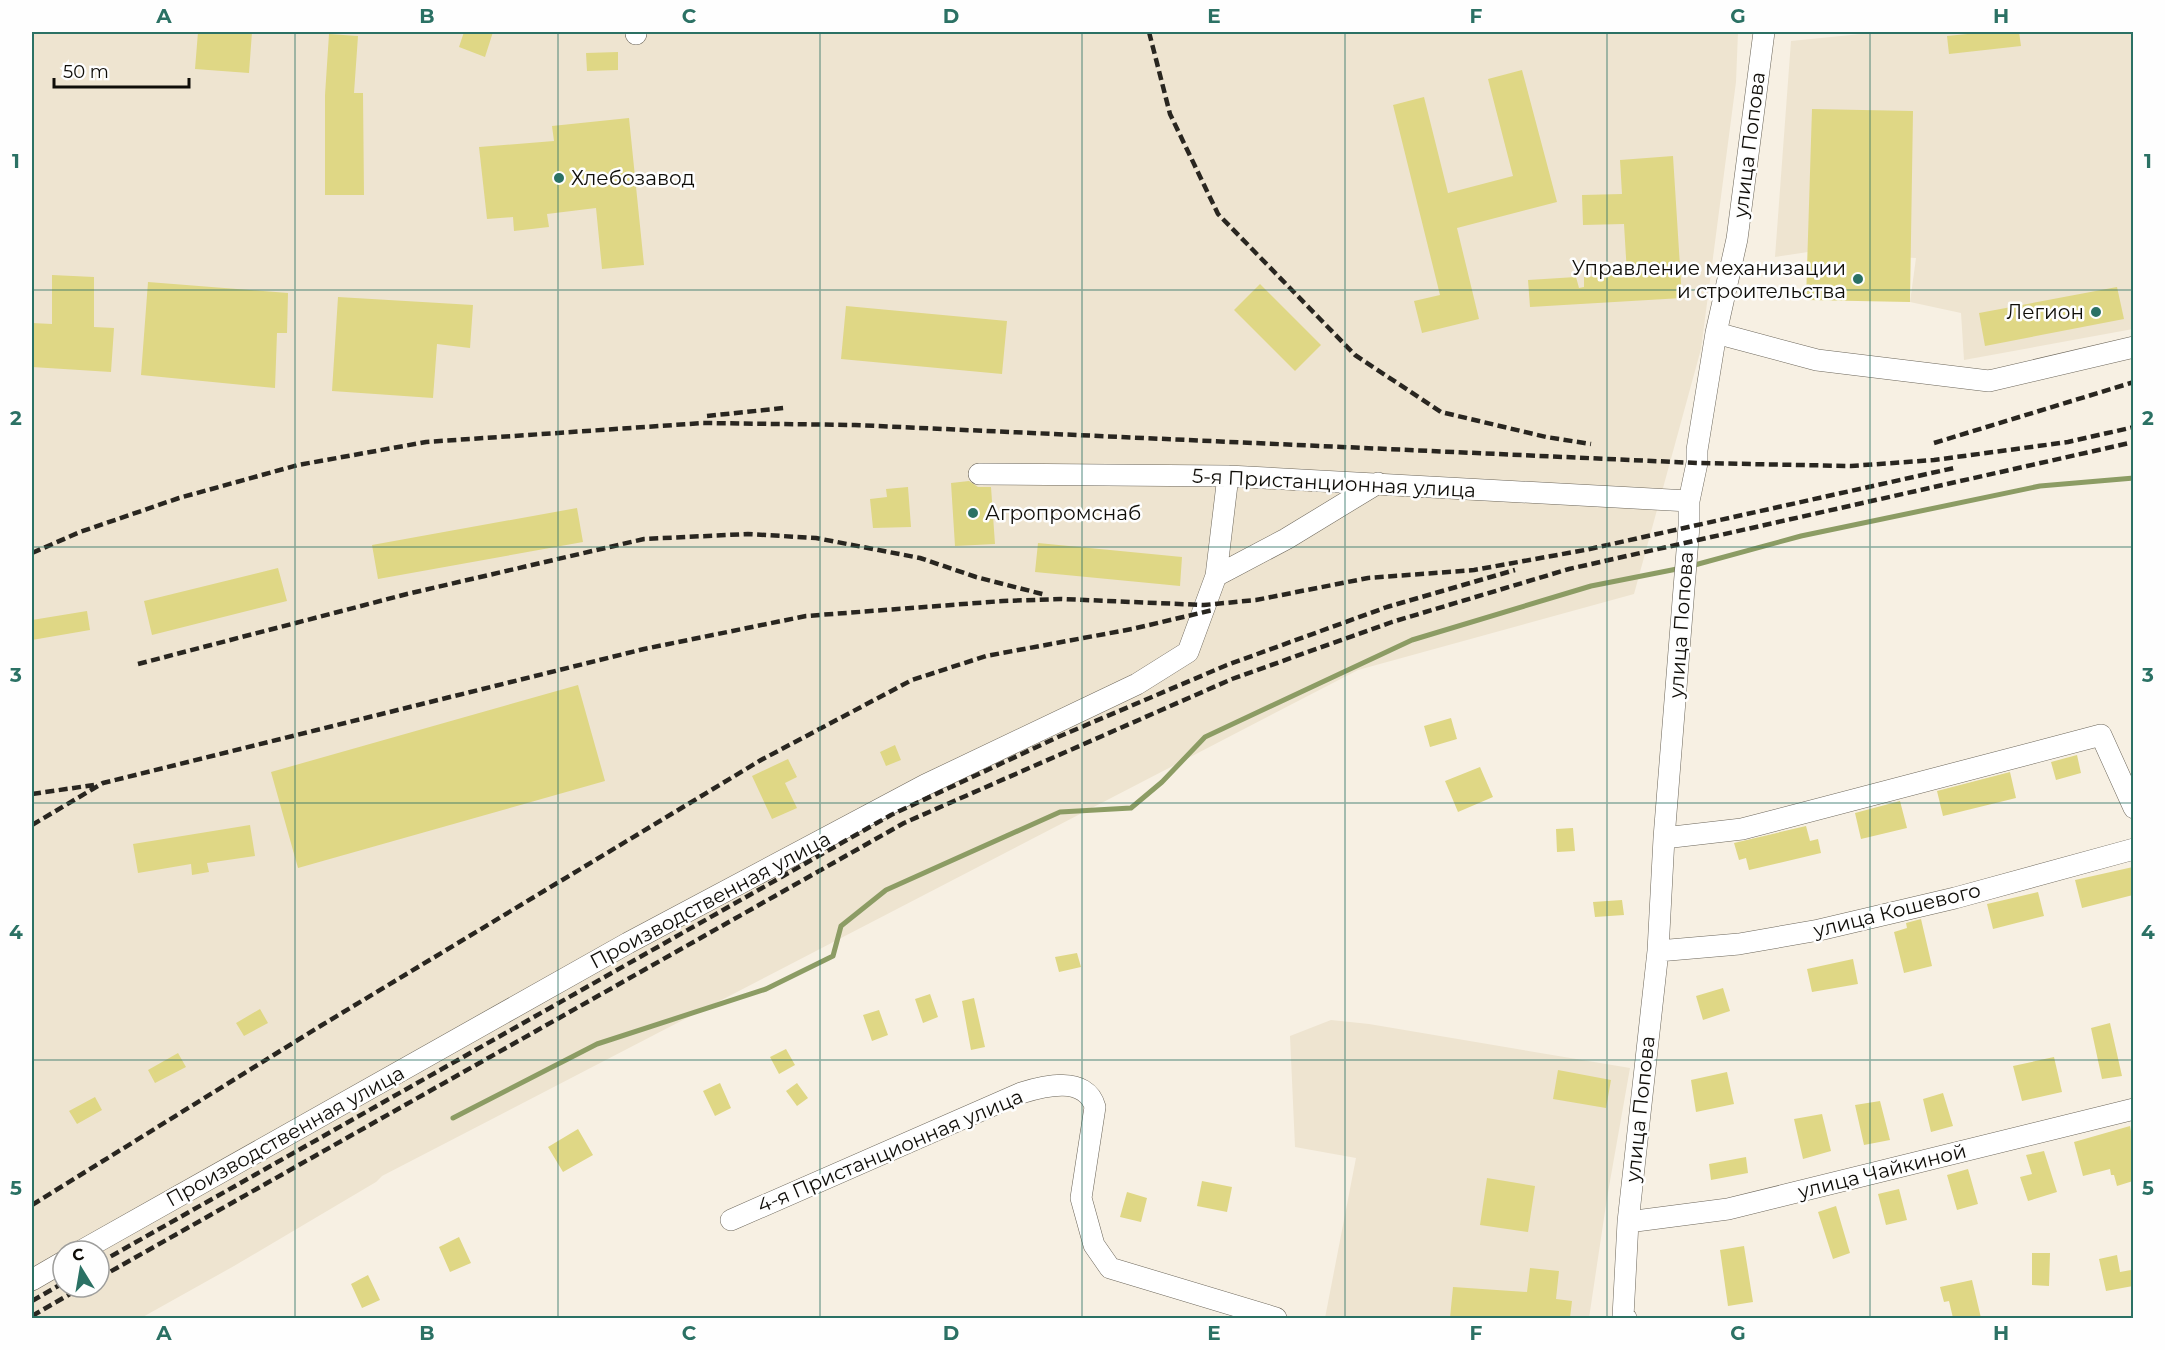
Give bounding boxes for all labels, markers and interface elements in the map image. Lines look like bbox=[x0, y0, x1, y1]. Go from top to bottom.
text: A bbox=[155, 4, 172, 28]
text: B bbox=[419, 4, 435, 28]
text: C bbox=[682, 4, 697, 28]
text: D bbox=[943, 4, 959, 28]
text: E bbox=[1207, 4, 1221, 28]
text: F bbox=[1470, 4, 1483, 28]
text: G bbox=[1730, 4, 1746, 28]
text: H bbox=[1993, 4, 2009, 28]
scale bar bbox=[54, 51, 189, 89]
text: 50 m bbox=[63, 61, 109, 83]
street label: улица Попова bbox=[1728, 71, 1770, 220]
text: 1 bbox=[12, 149, 20, 173]
text: 1 bbox=[2144, 149, 2152, 173]
place label: Хлебозавод bbox=[571, 166, 695, 190]
marker: Хлебозавод bbox=[552, 171, 566, 185]
place label: Управление механизации и строительства bbox=[1572, 256, 1846, 303]
marker: Управление механизации и строительства bbox=[1851, 272, 1865, 286]
place label: Легион bbox=[2006, 300, 2084, 324]
marker: Легион bbox=[2089, 305, 2103, 319]
text: 2 bbox=[10, 406, 22, 430]
text: 2 bbox=[2142, 406, 2154, 430]
street label: 5-я Пристанционная улица bbox=[1191, 464, 1477, 502]
place label: Агропромснаб bbox=[985, 501, 1141, 525]
marker: Агропромснаб bbox=[966, 506, 980, 520]
street label: улица Попова bbox=[1664, 551, 1698, 700]
text: 3 bbox=[9, 663, 22, 687]
text: 3 bbox=[2141, 663, 2154, 687]
street label: Производственная улица bbox=[586, 826, 834, 974]
street label: улица Кошевого bbox=[1810, 878, 1983, 943]
text: 4 bbox=[9, 920, 23, 944]
text: 4 bbox=[2141, 920, 2155, 944]
street label: улица Попова bbox=[1620, 1035, 1660, 1184]
street label: Производственная улица bbox=[162, 1060, 408, 1212]
street label: 4-я Пристанционная улица bbox=[754, 1084, 1026, 1218]
street label: улица Чайкиной bbox=[1794, 1138, 1969, 1204]
text: 5 bbox=[10, 1176, 22, 1200]
text: 5 bbox=[2142, 1176, 2154, 1200]
north arrow bbox=[51, 1239, 111, 1299]
text: С bbox=[71, 1244, 86, 1265]
text: A bbox=[155, 1321, 172, 1345]
text: B bbox=[419, 1321, 435, 1345]
text: C bbox=[682, 1321, 697, 1345]
text: D bbox=[943, 1321, 959, 1345]
text: E bbox=[1207, 1321, 1221, 1345]
text: F bbox=[1470, 1321, 1483, 1345]
text: G bbox=[1730, 1321, 1746, 1345]
text: H bbox=[1993, 1321, 2009, 1345]

